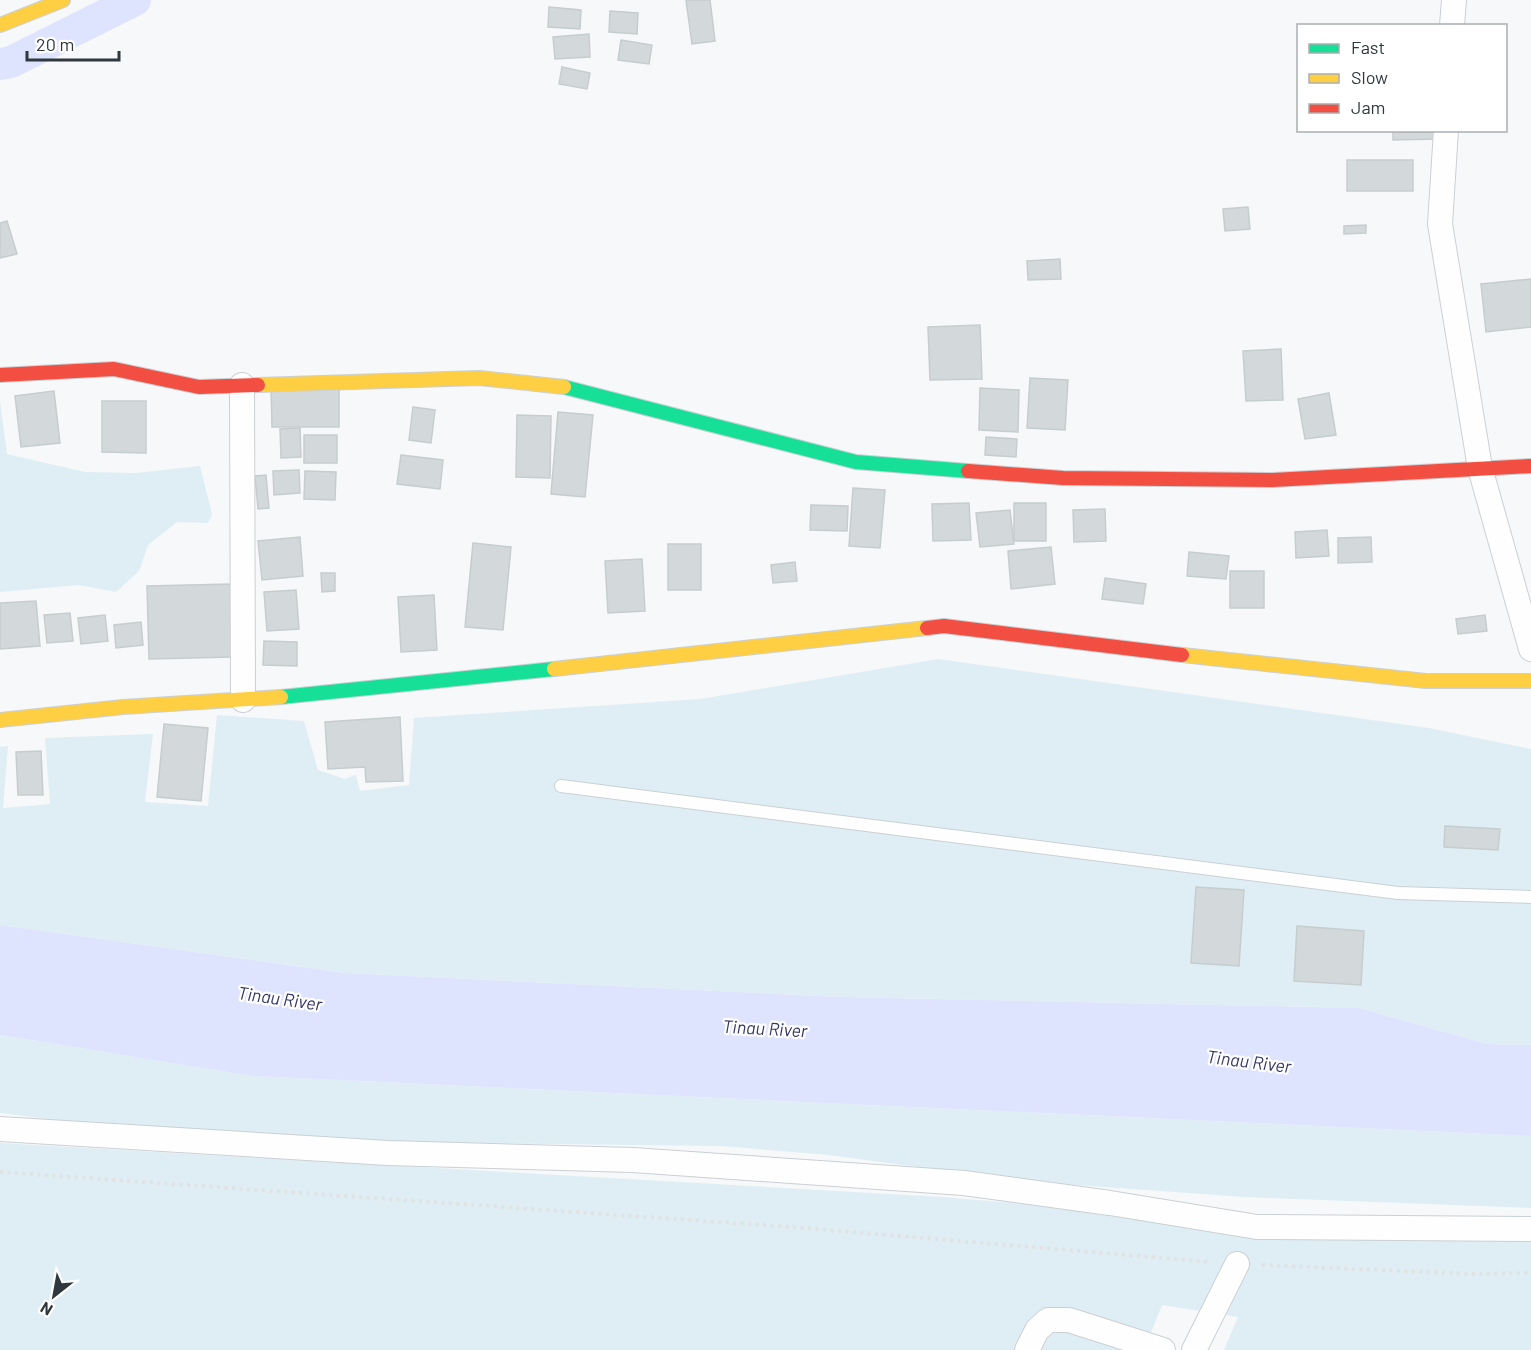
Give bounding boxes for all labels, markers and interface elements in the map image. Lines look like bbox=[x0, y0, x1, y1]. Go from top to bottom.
scale bar bbox=[27, 24, 118, 62]
legend bbox=[1297, 24, 1507, 132]
text: 20 m bbox=[36, 33, 74, 55]
text: Fast bbox=[1351, 36, 1385, 58]
text: Slow bbox=[1351, 66, 1388, 88]
text: Jam bbox=[1351, 96, 1385, 118]
water label: Tinau River bbox=[237, 981, 324, 1015]
water label: Tinau River bbox=[722, 1015, 809, 1041]
water label: Tinau River bbox=[1206, 1045, 1293, 1077]
north arrow bbox=[24, 1266, 84, 1326]
text: N bbox=[37, 1298, 55, 1320]

